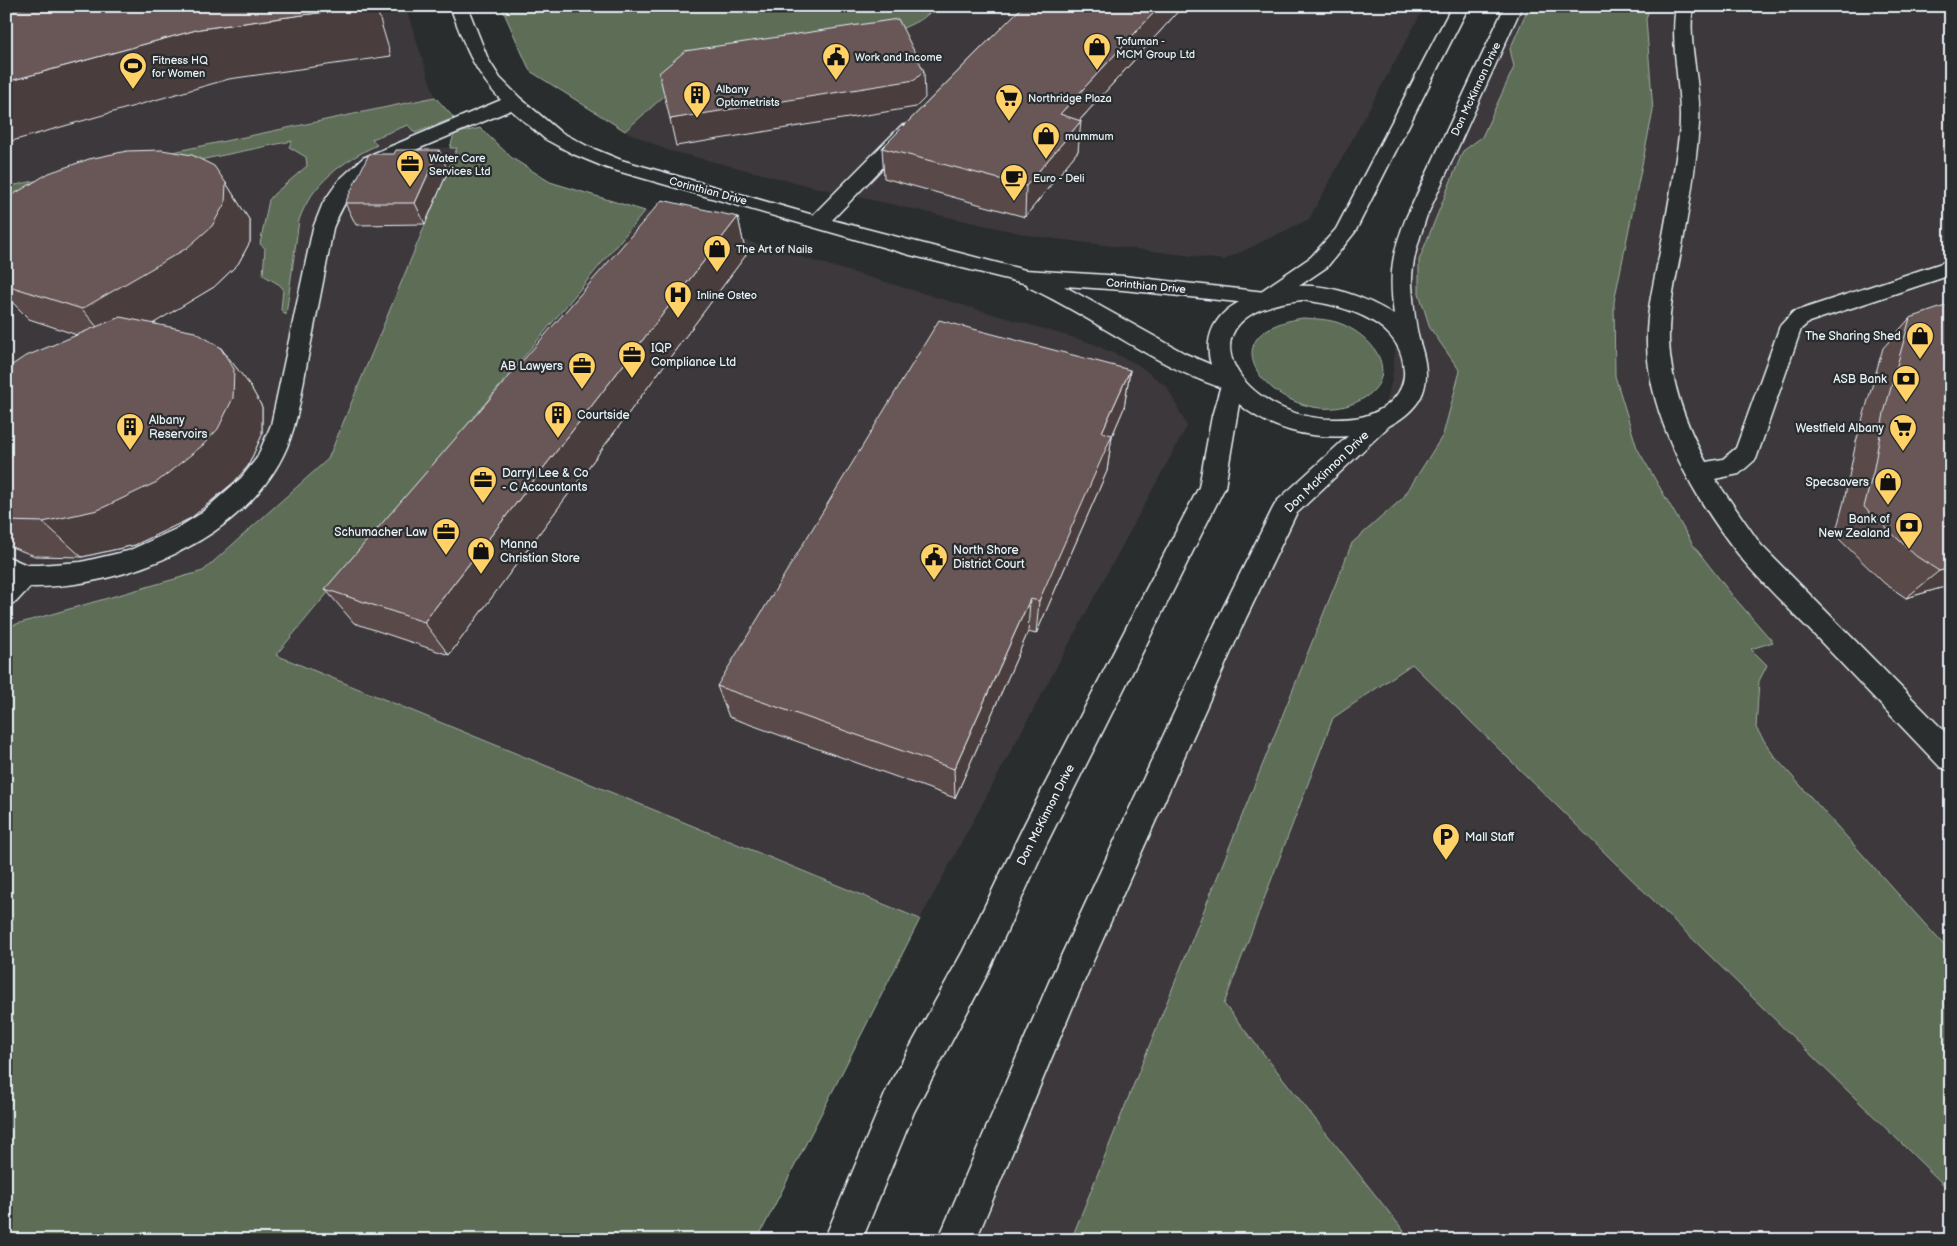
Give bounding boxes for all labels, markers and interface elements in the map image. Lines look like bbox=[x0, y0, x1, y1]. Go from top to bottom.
shop icon: Tofuman - MCM Group Ltd bbox=[1082, 32, 1112, 71]
place label: Tofuman - MCM Group Ltd bbox=[1116, 35, 1195, 61]
street label: Don McKinnon Drive bbox=[1449, 40, 1504, 138]
public building icon: Work and Income bbox=[821, 42, 851, 81]
sports icon: Fitness HQ for Women bbox=[118, 51, 148, 90]
place label: Work and Income bbox=[855, 51, 942, 64]
place label: Fitness HQ for Women bbox=[152, 54, 208, 80]
building icon: Albany Optometrists bbox=[682, 80, 712, 119]
place label: Albany Optometrists bbox=[716, 83, 780, 109]
supermarket icon: Northridge Plaza bbox=[994, 83, 1024, 122]
place label: Northridge Plaza bbox=[1028, 92, 1112, 105]
shop icon: mummum bbox=[1031, 121, 1061, 160]
place label: mummum bbox=[1065, 130, 1114, 143]
office icon: Water Care Services Ltd bbox=[395, 149, 425, 188]
place label: Water Care Services Ltd bbox=[429, 152, 490, 178]
cafe icon: Euro - Deli bbox=[999, 163, 1029, 202]
place label: Euro - Deli bbox=[1033, 172, 1085, 185]
street label: Corinthian Drive bbox=[668, 174, 749, 208]
shop icon: The Art of Nails bbox=[702, 234, 732, 273]
place label: The Art of Nails bbox=[736, 243, 813, 256]
street label: Corinthian Drive bbox=[1106, 276, 1187, 296]
hospital icon: Inline Osteo bbox=[663, 280, 693, 319]
place label: Inline Osteo bbox=[697, 289, 757, 302]
shop icon: The Sharing Shed bbox=[1905, 321, 1935, 360]
place label: The Sharing Shed bbox=[1805, 329, 1901, 344]
office icon: IQP Compliance Ltd bbox=[617, 340, 647, 379]
place label: IQP Compliance Ltd bbox=[651, 341, 736, 370]
office icon: AB Lawyers bbox=[567, 351, 597, 390]
place label: AB Lawyers bbox=[500, 359, 563, 374]
bank icon: ASB Bank bbox=[1891, 364, 1921, 403]
place label: ASB Bank bbox=[1833, 372, 1887, 387]
building icon: Courtside bbox=[543, 400, 573, 439]
place label: Courtside bbox=[577, 408, 630, 423]
building icon: Albany Reservoirs bbox=[115, 412, 145, 451]
place label: Albany Reservoirs bbox=[149, 413, 208, 442]
supermarket icon: Westfield Albany bbox=[1888, 413, 1918, 452]
place label: Westfield Albany bbox=[1796, 421, 1885, 436]
street label: Don McKinnon Drive bbox=[1282, 428, 1372, 516]
office icon: Darryl Lee & Co - C Accountants bbox=[468, 465, 498, 504]
place label: Darryl Lee & Co - C Accountants bbox=[502, 466, 589, 495]
shop icon: Specsavers bbox=[1873, 467, 1903, 506]
place label: Specsavers bbox=[1806, 475, 1869, 490]
bank icon: Bank of New Zealand bbox=[1894, 511, 1924, 550]
place label: Bank of New Zealand bbox=[1818, 512, 1890, 541]
office icon: Schumacher Law bbox=[431, 517, 461, 556]
place label: Schumacher Law bbox=[334, 525, 427, 540]
shop icon: Manna Christian Store bbox=[466, 536, 496, 575]
place label: Manna Christian Store bbox=[500, 537, 580, 566]
public building icon: North Shore District Court bbox=[919, 542, 949, 581]
place label: North Shore District Court bbox=[953, 543, 1025, 572]
street label: Don McKinnon Drive bbox=[1014, 762, 1078, 868]
parking icon: Mall Staff bbox=[1431, 822, 1461, 861]
place label: Mall Staff bbox=[1465, 830, 1515, 845]

